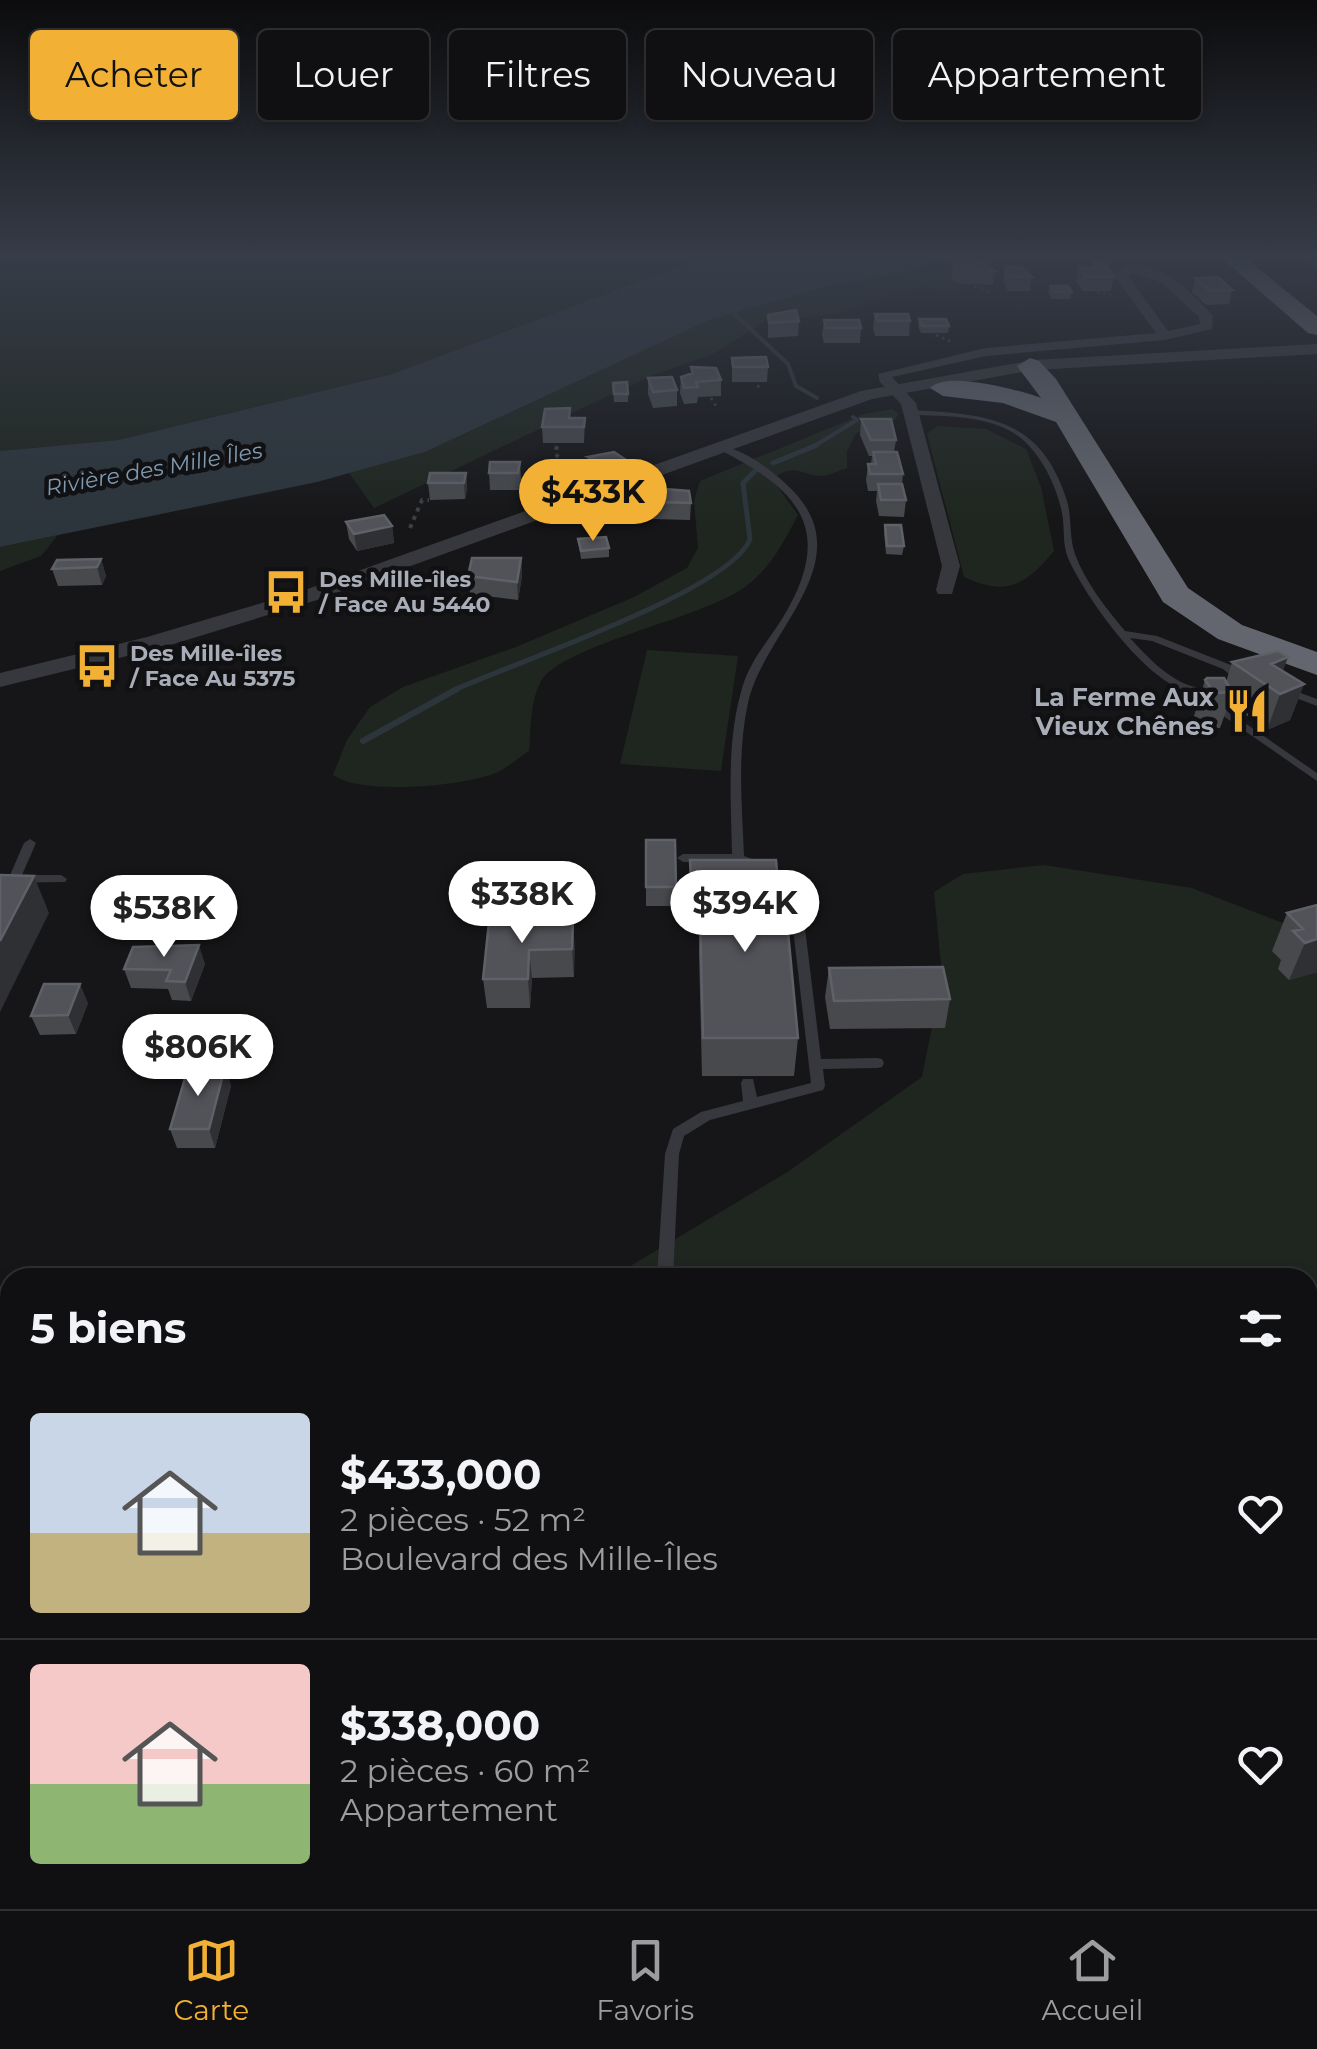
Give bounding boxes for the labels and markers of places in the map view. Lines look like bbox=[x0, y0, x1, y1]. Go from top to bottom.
pin: $433K bbox=[523, 459, 663, 544]
place label: Des Mille-îles / Face Au 5440 bbox=[318, 566, 491, 618]
bus stop icon: Des Mille-îles / Face Au 5440 bbox=[262, 568, 310, 616]
place label: Des Mille-îles / Face Au 5375 bbox=[129, 640, 295, 692]
bus stop icon: Des Mille-îles / Face Au 5375 bbox=[73, 642, 121, 690]
place label: La Ferme Aux Vieux Chênes bbox=[1034, 682, 1214, 741]
restaurant icon: La Ferme Aux Vieux Chênes bbox=[1223, 687, 1271, 735]
pin: $338K bbox=[452, 861, 592, 946]
pin: $394K bbox=[675, 870, 815, 955]
pin: $538K bbox=[94, 875, 234, 960]
pin: $806K bbox=[128, 1014, 268, 1099]

